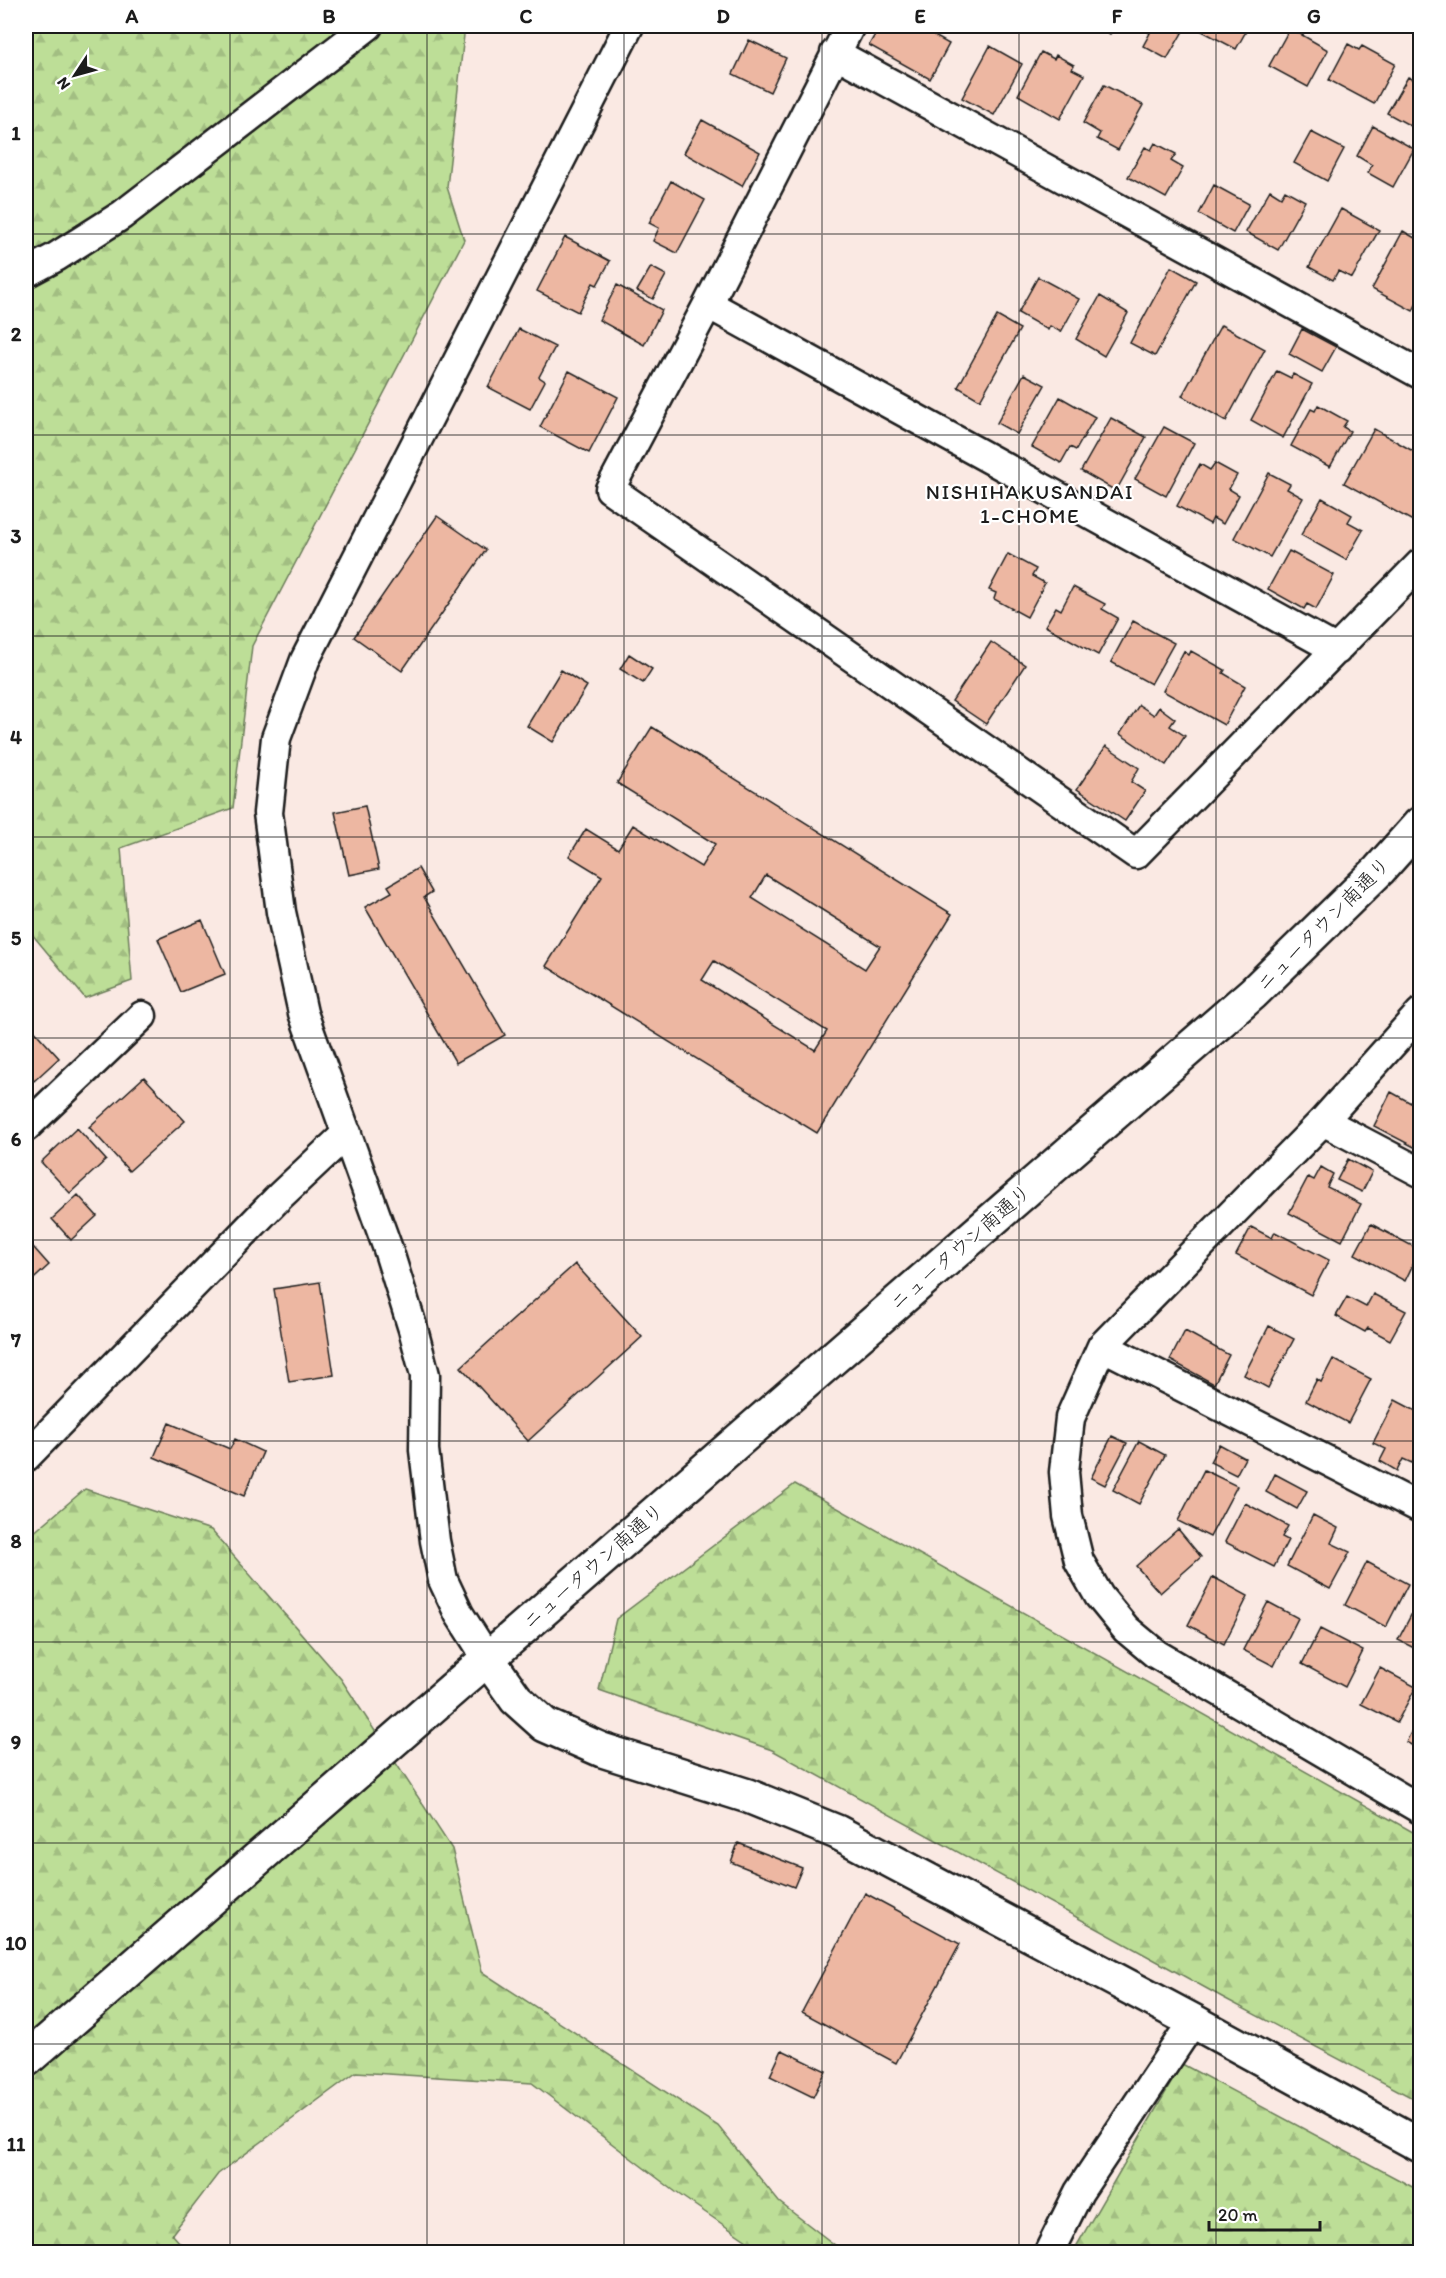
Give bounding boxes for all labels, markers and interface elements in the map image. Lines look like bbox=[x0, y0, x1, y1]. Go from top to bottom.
text: A bbox=[125, 4, 139, 28]
text: B bbox=[323, 4, 336, 28]
text: C bbox=[520, 4, 533, 28]
text: D bbox=[716, 4, 730, 28]
text: E bbox=[914, 4, 926, 28]
text: F bbox=[1112, 4, 1123, 28]
text: G bbox=[1307, 4, 1321, 28]
north arrow bbox=[45, 45, 105, 105]
text: N bbox=[52, 74, 74, 93]
text: 1 bbox=[11, 121, 21, 145]
text: 2 bbox=[11, 322, 22, 346]
district label: NISHIHAKUSANDAI 1-CHOME bbox=[926, 479, 1134, 528]
text: 3 bbox=[11, 524, 22, 548]
text: 4 bbox=[10, 725, 22, 749]
street label: ニュータウン南通り bbox=[1251, 852, 1395, 996]
text: 5 bbox=[11, 926, 22, 950]
text: 6 bbox=[11, 1127, 22, 1151]
street label: ニュータウン南通り bbox=[884, 1179, 1036, 1315]
text: 7 bbox=[10, 1328, 21, 1352]
street label: ニュータウン南通り bbox=[517, 1498, 669, 1634]
text: 8 bbox=[11, 1529, 22, 1553]
text: 9 bbox=[11, 1730, 21, 1754]
text: 10 bbox=[5, 1931, 27, 1955]
text: 11 bbox=[7, 2132, 26, 2156]
scale bar bbox=[1209, 2194, 1320, 2232]
text: 20 m bbox=[1218, 2204, 1258, 2226]

